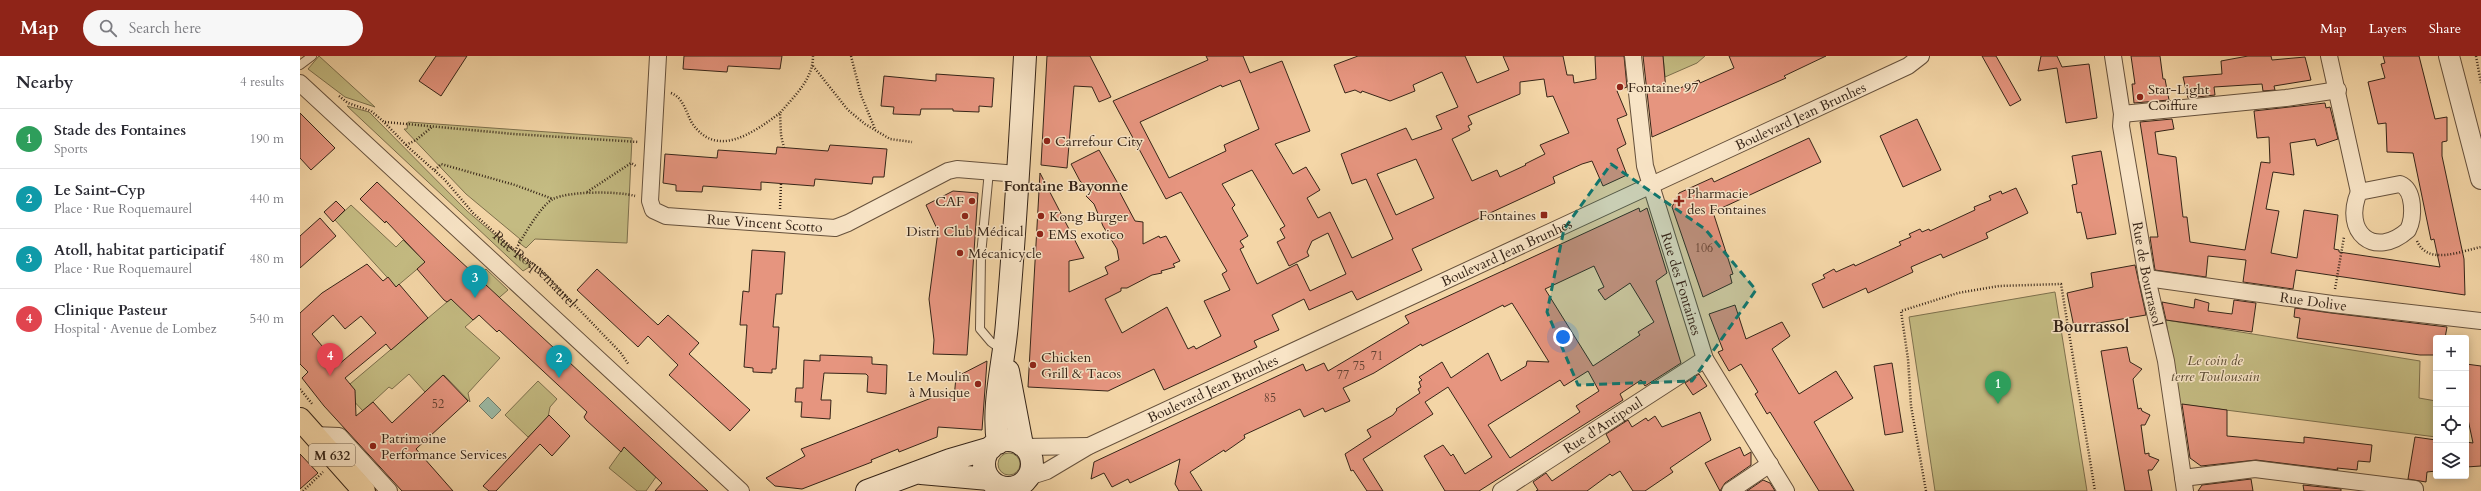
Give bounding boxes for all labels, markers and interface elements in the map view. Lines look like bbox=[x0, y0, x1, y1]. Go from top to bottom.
search box bbox=[83, 10, 363, 46]
text: Map bbox=[20, 15, 59, 41]
icon: search bbox=[97, 17, 119, 39]
text: Search here bbox=[129, 18, 201, 38]
text: Map bbox=[2320, 19, 2347, 38]
text: Layers bbox=[2369, 19, 2407, 38]
text: Share bbox=[2429, 19, 2461, 38]
text: Nearby bbox=[16, 71, 73, 94]
text: 4 results bbox=[240, 73, 284, 91]
place label: Fontaine 97 bbox=[1628, 78, 1698, 97]
street label: Boulevard Jean Brunhes bbox=[1732, 78, 1869, 155]
place label: Star-Light Coiffure bbox=[2148, 80, 2210, 115]
marker: Fontaine 97 bbox=[1615, 82, 1625, 92]
marker: Star-Light Coiffure bbox=[2135, 92, 2145, 102]
text: Stade des Fontaines bbox=[54, 120, 186, 140]
text: 1 bbox=[26, 130, 32, 148]
text: 190 m bbox=[250, 130, 284, 148]
place label: Carrefour City bbox=[1055, 132, 1144, 151]
marker: Carrefour City bbox=[1042, 136, 1052, 146]
text: Sports bbox=[54, 140, 88, 158]
district label: Fontaine Bayonne bbox=[1004, 176, 1128, 196]
text: Le Saint-Cyp bbox=[54, 180, 145, 200]
place label: Pharmacie des Fontaines bbox=[1687, 184, 1766, 219]
text: 2 bbox=[26, 190, 32, 208]
text: 440 m bbox=[250, 190, 284, 208]
place label: CAF bbox=[935, 192, 964, 211]
marker: CAF bbox=[967, 196, 977, 206]
marker: Pharmacie des Fontaines bbox=[1674, 196, 1684, 206]
text: Place · Rue Roquemaurel bbox=[54, 200, 192, 218]
place label: Fontaines bbox=[1479, 206, 1536, 225]
place label: Kong Burger bbox=[1049, 207, 1129, 226]
street label: Rue Vincent Scotto bbox=[706, 210, 824, 237]
marker: Fontaines bbox=[1539, 210, 1549, 220]
marker: Distri Club Médical bbox=[960, 211, 970, 221]
marker: Kong Burger bbox=[1036, 211, 1046, 221]
street label: Boulevard Jean Brunhes bbox=[1438, 214, 1575, 291]
street label: Rue de Bourrassol bbox=[2127, 220, 2167, 329]
place label: Distri Club Médical bbox=[906, 222, 1024, 241]
place label: EMS exotico bbox=[1048, 225, 1124, 244]
street label: Rue Roquemaurel bbox=[489, 227, 581, 312]
marker: EMS exotico bbox=[1035, 229, 1045, 239]
street label: Rue des Fontaines bbox=[1656, 230, 1706, 338]
text: Atoll, habitat participatif bbox=[54, 240, 224, 260]
house number: 106 bbox=[1695, 240, 1713, 256]
place label: Mécanicycle bbox=[968, 244, 1042, 263]
marker: Mécanicycle bbox=[955, 248, 965, 258]
text: 3 bbox=[26, 250, 32, 268]
text: 480 m bbox=[250, 250, 284, 268]
text: Place · Rue Roquemaurel bbox=[54, 260, 192, 278]
pin: 3 bbox=[462, 265, 488, 298]
street label: Rue Dolive bbox=[2279, 288, 2348, 316]
text: Clinique Pasteur bbox=[54, 300, 167, 320]
text: 4 bbox=[26, 310, 32, 328]
text: 540 m bbox=[250, 310, 284, 328]
district label: Bourrassol bbox=[2053, 316, 2130, 338]
text: Hospital · Avenue de Lombez bbox=[54, 320, 217, 338]
your location bbox=[1553, 327, 1573, 347]
map controls bbox=[2433, 335, 2469, 479]
button: + bbox=[2433, 335, 2469, 371]
pin: 4 bbox=[317, 343, 343, 376]
pin: 2 bbox=[546, 345, 572, 378]
place label: Chicken Grill & Tacos bbox=[1041, 348, 1121, 383]
house number: 71 bbox=[1371, 348, 1383, 364]
street label: Boulevard Jean Brunhes bbox=[1144, 350, 1281, 428]
park label: Le coin de terre Toulousain bbox=[2171, 351, 2259, 386]
house number: 75 bbox=[1353, 358, 1365, 374]
marker: Chicken Grill & Tacos bbox=[1028, 360, 1038, 370]
place label: Le Moulin à Musique bbox=[908, 367, 970, 402]
house number: 77 bbox=[1337, 367, 1349, 383]
pin: 1 bbox=[1985, 371, 2011, 404]
button: − bbox=[2433, 371, 2469, 407]
marker: Le Moulin à Musique bbox=[973, 379, 983, 389]
house number: 85 bbox=[1264, 390, 1276, 406]
street label: Rue d'Antipoul bbox=[1560, 393, 1646, 458]
house number: 52 bbox=[432, 396, 444, 412]
button: locate bbox=[2433, 407, 2469, 443]
place label: Patrimoine Performance Services bbox=[381, 429, 507, 464]
marker: Patrimoine Performance Services bbox=[368, 441, 378, 451]
button: layers bbox=[2433, 443, 2469, 479]
road number: M 632 bbox=[309, 444, 355, 466]

